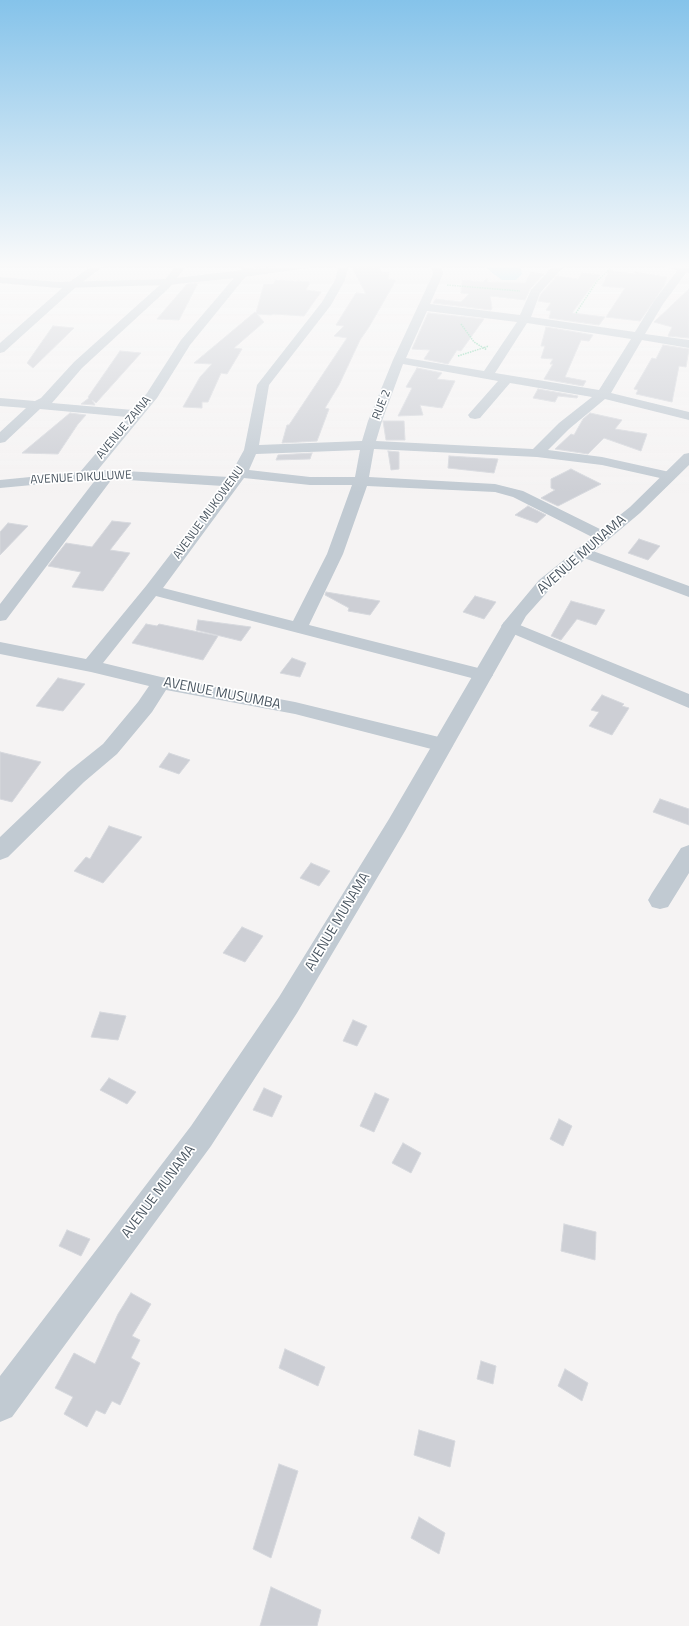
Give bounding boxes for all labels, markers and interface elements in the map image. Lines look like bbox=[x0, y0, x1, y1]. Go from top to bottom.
street label: RUE 2 bbox=[370, 388, 394, 422]
street label: AVENUE ZAINA bbox=[94, 394, 154, 462]
street label: AVENUE MUKOWENU bbox=[171, 464, 247, 562]
street label: AVENUE DIKULUWE bbox=[30, 468, 132, 488]
street label: AVENUE MUNAMA bbox=[534, 512, 630, 598]
street label: AVENUE MUSUMBA bbox=[162, 674, 282, 714]
street label: AVENUE MUNAMA bbox=[302, 870, 374, 974]
street label: AVENUE MUNAMA bbox=[119, 1142, 199, 1242]

